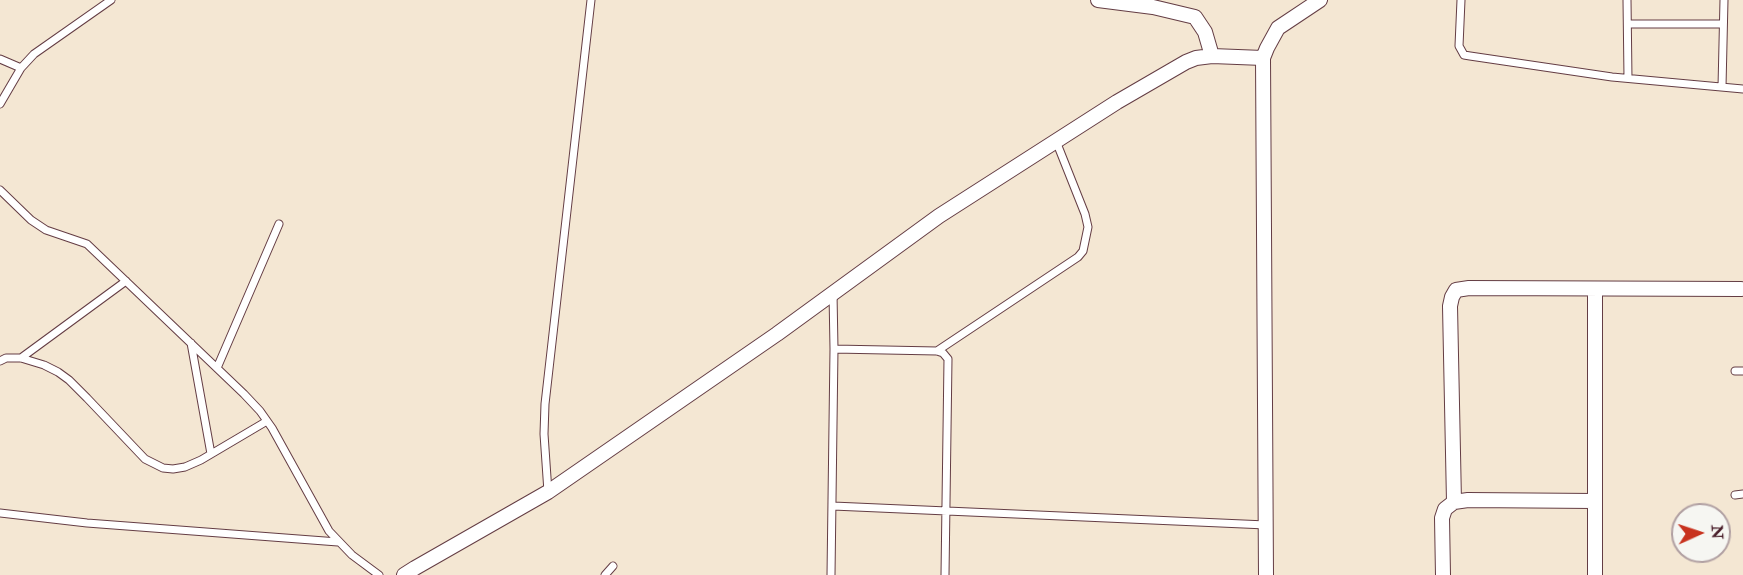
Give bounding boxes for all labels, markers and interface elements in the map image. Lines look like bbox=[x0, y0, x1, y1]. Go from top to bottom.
north arrow bbox=[1671, 503, 1731, 563]
text: N bbox=[1707, 524, 1727, 540]

